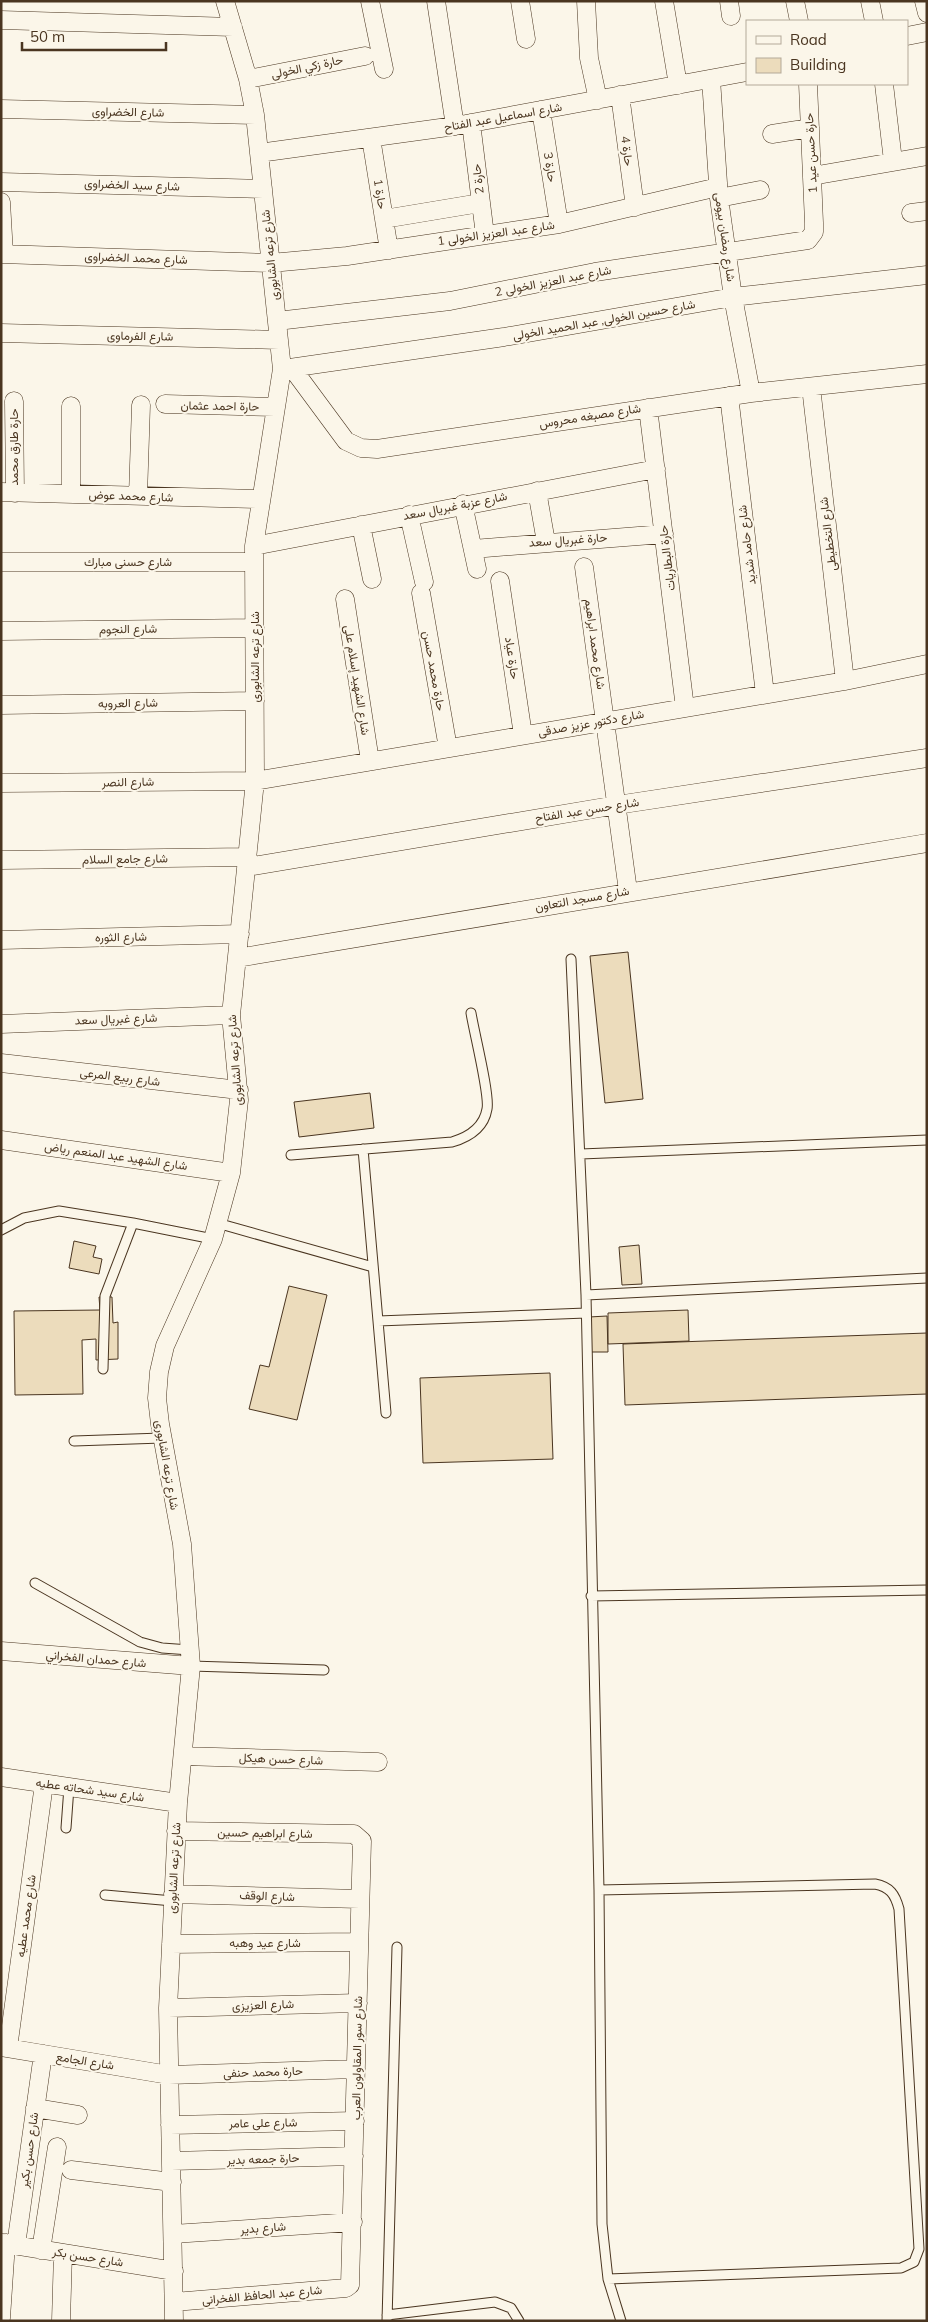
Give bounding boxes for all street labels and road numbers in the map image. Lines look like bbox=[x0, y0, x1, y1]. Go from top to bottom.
street label: حارة زكي الخولى bbox=[269, 52, 345, 84]
street label: شارع اسماعيل عبد الفتاح bbox=[443, 99, 563, 136]
street label: شارع الخضراوى bbox=[92, 103, 164, 122]
street label: حارة حسن عيد 1 bbox=[801, 112, 821, 194]
street label: حارة 4 bbox=[617, 135, 637, 167]
street label: حارة 3 bbox=[540, 151, 560, 183]
street label: حارة 2 bbox=[468, 163, 488, 195]
street label: شارع سيد الخضراوى bbox=[84, 175, 180, 196]
street label: حارة 1 bbox=[370, 178, 390, 210]
street label: شارع رمضان بيومى bbox=[710, 191, 739, 283]
street label: شارع ترعه الشابورى bbox=[257, 209, 284, 301]
street label: شارع عبد العزيز الخولى 1 bbox=[436, 217, 556, 250]
street label: شارع محمد الخضراوى bbox=[84, 248, 188, 269]
street label: شارع عبد العزيز الخولى 2 bbox=[493, 262, 613, 301]
street label: شارع حسين الخولى, عبد الحميد الخولى bbox=[512, 296, 697, 345]
street label: شارع الفرماوى bbox=[107, 327, 173, 346]
street label: حارة احمد عثمان bbox=[180, 397, 260, 415]
street label: شارع مصبغه محروس bbox=[538, 400, 642, 433]
street label: حارة طارق محمد bbox=[6, 408, 22, 486]
street label: شارع محمد عوض bbox=[88, 487, 174, 506]
street label: شارع عزبة غبريال سعد bbox=[401, 488, 509, 525]
street label: شارع التخطيطى bbox=[816, 496, 841, 572]
street label: شارع حامد شديد bbox=[734, 504, 761, 586]
street label: حارة البطاريات bbox=[655, 524, 679, 592]
street label: حارة غبريال سعد bbox=[528, 529, 608, 551]
street label: شارع حسنى مبارك bbox=[84, 554, 172, 571]
street label: شارع محمد ابراهيم bbox=[580, 598, 609, 691]
street label: شارع ترعه الشابورى bbox=[247, 611, 264, 703]
street label: شارع النجوم bbox=[99, 620, 157, 639]
street label: شارع الشهيد إسلام على bbox=[339, 624, 374, 736]
street label: حارة محمد حسن bbox=[419, 630, 449, 712]
street label: حارة عياد bbox=[501, 636, 523, 680]
street label: شارع العروبه bbox=[98, 694, 158, 713]
street label: شارع دكتور عزيز صدقى bbox=[537, 706, 646, 741]
street label: شارع النصر bbox=[101, 774, 154, 791]
street label: شارع حسن عبد الفتاح bbox=[534, 794, 640, 827]
street label: شارع جامع السلام bbox=[82, 850, 168, 869]
street label: شارع مسجد التعاون bbox=[534, 883, 631, 916]
street label: شارع الثوره bbox=[95, 929, 147, 946]
street label: شارع غبريال سعد bbox=[74, 1010, 158, 1029]
street label: شارع ترعه الشابورى bbox=[224, 1014, 247, 1106]
street label: شارع ربيع المرعى bbox=[79, 1064, 161, 1091]
street label: شارع الشهيد عبد المنعم رياض bbox=[43, 1138, 188, 1175]
street label: شارع ترعه الشابورى bbox=[150, 1419, 183, 1511]
street label: شارع حمدان الفخراني bbox=[45, 1647, 147, 1673]
street label: شارع حسن هيكل bbox=[239, 1750, 323, 1769]
street label: شارع سيد شحاته عطيه bbox=[34, 1774, 145, 1807]
street label: شارع ترعه الشابورى bbox=[164, 1822, 185, 1914]
street label: شارع ابراهيم حسين bbox=[217, 1824, 313, 1843]
street label: شارع محمد عطيه bbox=[12, 1874, 41, 1958]
street label: شارع الوقف bbox=[239, 1887, 295, 1906]
street label: شارع عيد وهبه bbox=[229, 1935, 301, 1952]
street label: شارع العزيزى bbox=[232, 1996, 294, 2015]
street label: شارع سور المقاولون العرب bbox=[348, 1996, 367, 2120]
street label: شارع الجامع bbox=[55, 2049, 115, 2074]
street label: حارة محمد حنفى bbox=[223, 2063, 303, 2081]
street label: شارع حسن بكير bbox=[16, 2111, 43, 2190]
street label: شارع على عامر bbox=[228, 2114, 298, 2133]
street label: حارة جمعه بدير bbox=[225, 2150, 300, 2168]
street label: شارع بدير bbox=[239, 2218, 287, 2239]
street label: شارع حسن بكر bbox=[50, 2243, 125, 2271]
street label: شارع عبد الحافظ الفخرانى bbox=[201, 2282, 323, 2309]

